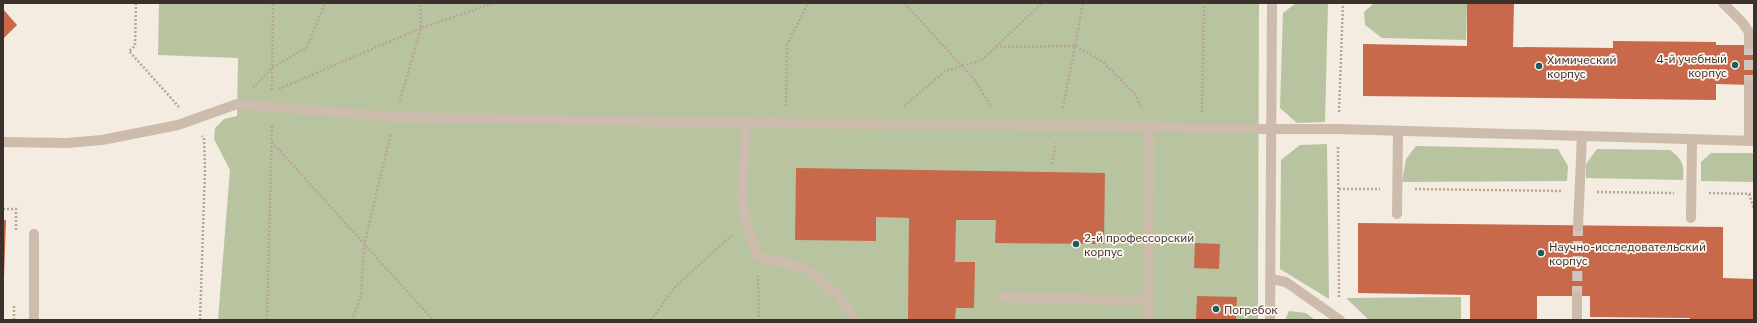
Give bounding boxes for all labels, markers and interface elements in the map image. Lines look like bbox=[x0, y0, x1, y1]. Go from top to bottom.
place label: 4-й учебный корпус bbox=[1656, 51, 1727, 80]
place label: Химический корпус bbox=[1547, 52, 1617, 81]
marker: 4-й учебный корпус bbox=[1730, 60, 1740, 70]
marker: Химический корпус bbox=[1534, 61, 1544, 71]
place label: 2-й профессорский корпус bbox=[1084, 230, 1194, 259]
marker: 2-й профессорский корпус bbox=[1071, 239, 1081, 249]
place label: Научно-исследовательский корпус bbox=[1549, 239, 1706, 268]
marker: Научно-исследовательский корпус bbox=[1536, 248, 1546, 258]
place label: Погребок bbox=[1224, 302, 1278, 317]
marker: Погребок bbox=[1211, 304, 1221, 314]

